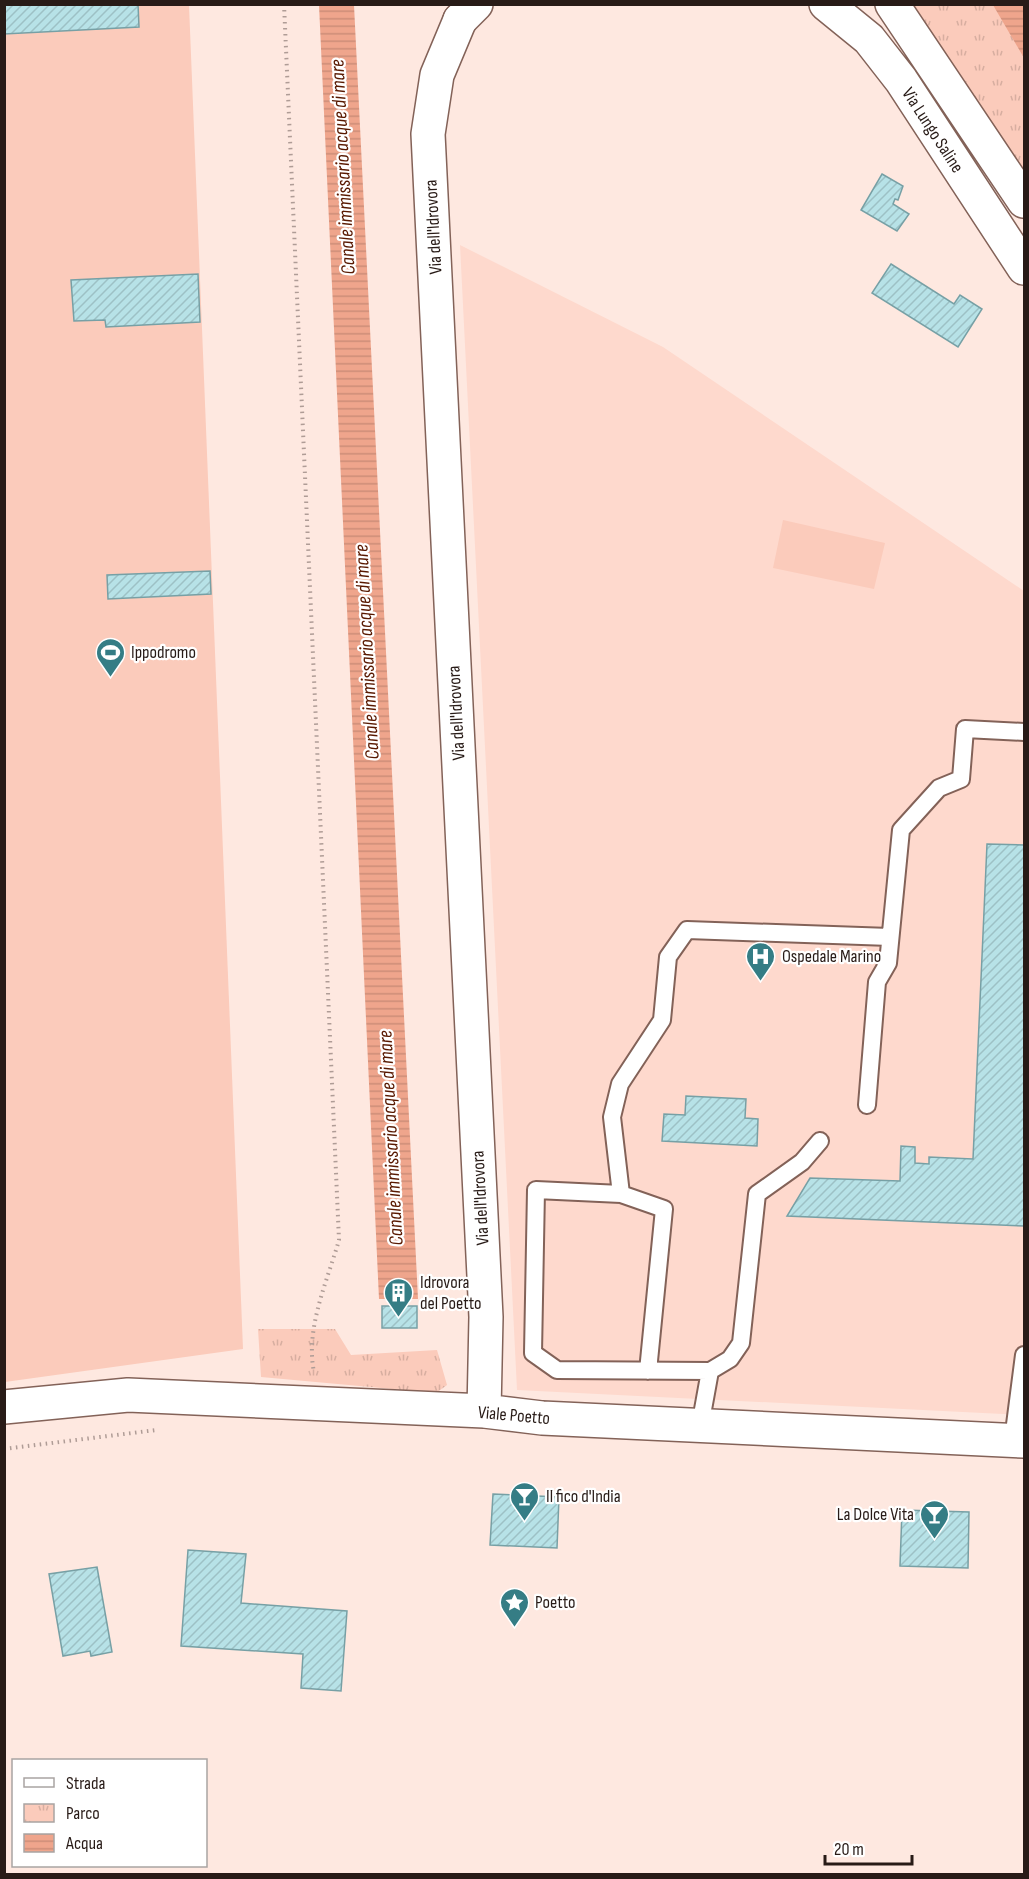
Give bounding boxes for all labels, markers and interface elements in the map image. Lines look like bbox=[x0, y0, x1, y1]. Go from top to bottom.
water label: Canale immissario acque di mare bbox=[325, 58, 361, 275]
street label: Via Lungo Saline bbox=[897, 84, 968, 177]
street label: Via dell'Idrovora bbox=[421, 179, 446, 275]
water label: Canale immissario acque di mare bbox=[349, 543, 385, 760]
sports icon: Ippodromo bbox=[94, 636, 126, 678]
place label: Ippodromo bbox=[131, 642, 196, 663]
street label: Via dell'Idrovora bbox=[444, 665, 469, 761]
hospital icon: Ospedale Marino bbox=[745, 940, 777, 982]
place label: Ospedale Marino bbox=[782, 946, 881, 967]
water label: Canale immissario acque di mare bbox=[373, 1029, 409, 1246]
street label: Via dell'Idrovora bbox=[468, 1150, 493, 1246]
place label: Idrovora del Poetto bbox=[420, 1272, 482, 1314]
building icon: Idrovora del Poetto bbox=[383, 1276, 415, 1318]
street label: Viale Poetto bbox=[477, 1402, 551, 1429]
bar icon: Il fico d'India bbox=[509, 1480, 541, 1522]
place label: Il fico d'India bbox=[546, 1486, 621, 1507]
bar icon: La Dolce Vita bbox=[919, 1498, 951, 1540]
place label: La Dolce Vita bbox=[837, 1504, 914, 1525]
place icon: Poetto bbox=[498, 1586, 530, 1628]
place label: Poetto bbox=[535, 1592, 576, 1613]
legend bbox=[12, 1759, 207, 1867]
text: Strada bbox=[66, 1773, 106, 1794]
text: Parco bbox=[66, 1803, 100, 1824]
scale bar bbox=[825, 1828, 912, 1866]
text: Acqua bbox=[65, 1833, 103, 1854]
text: 20 m bbox=[834, 1839, 864, 1860]

